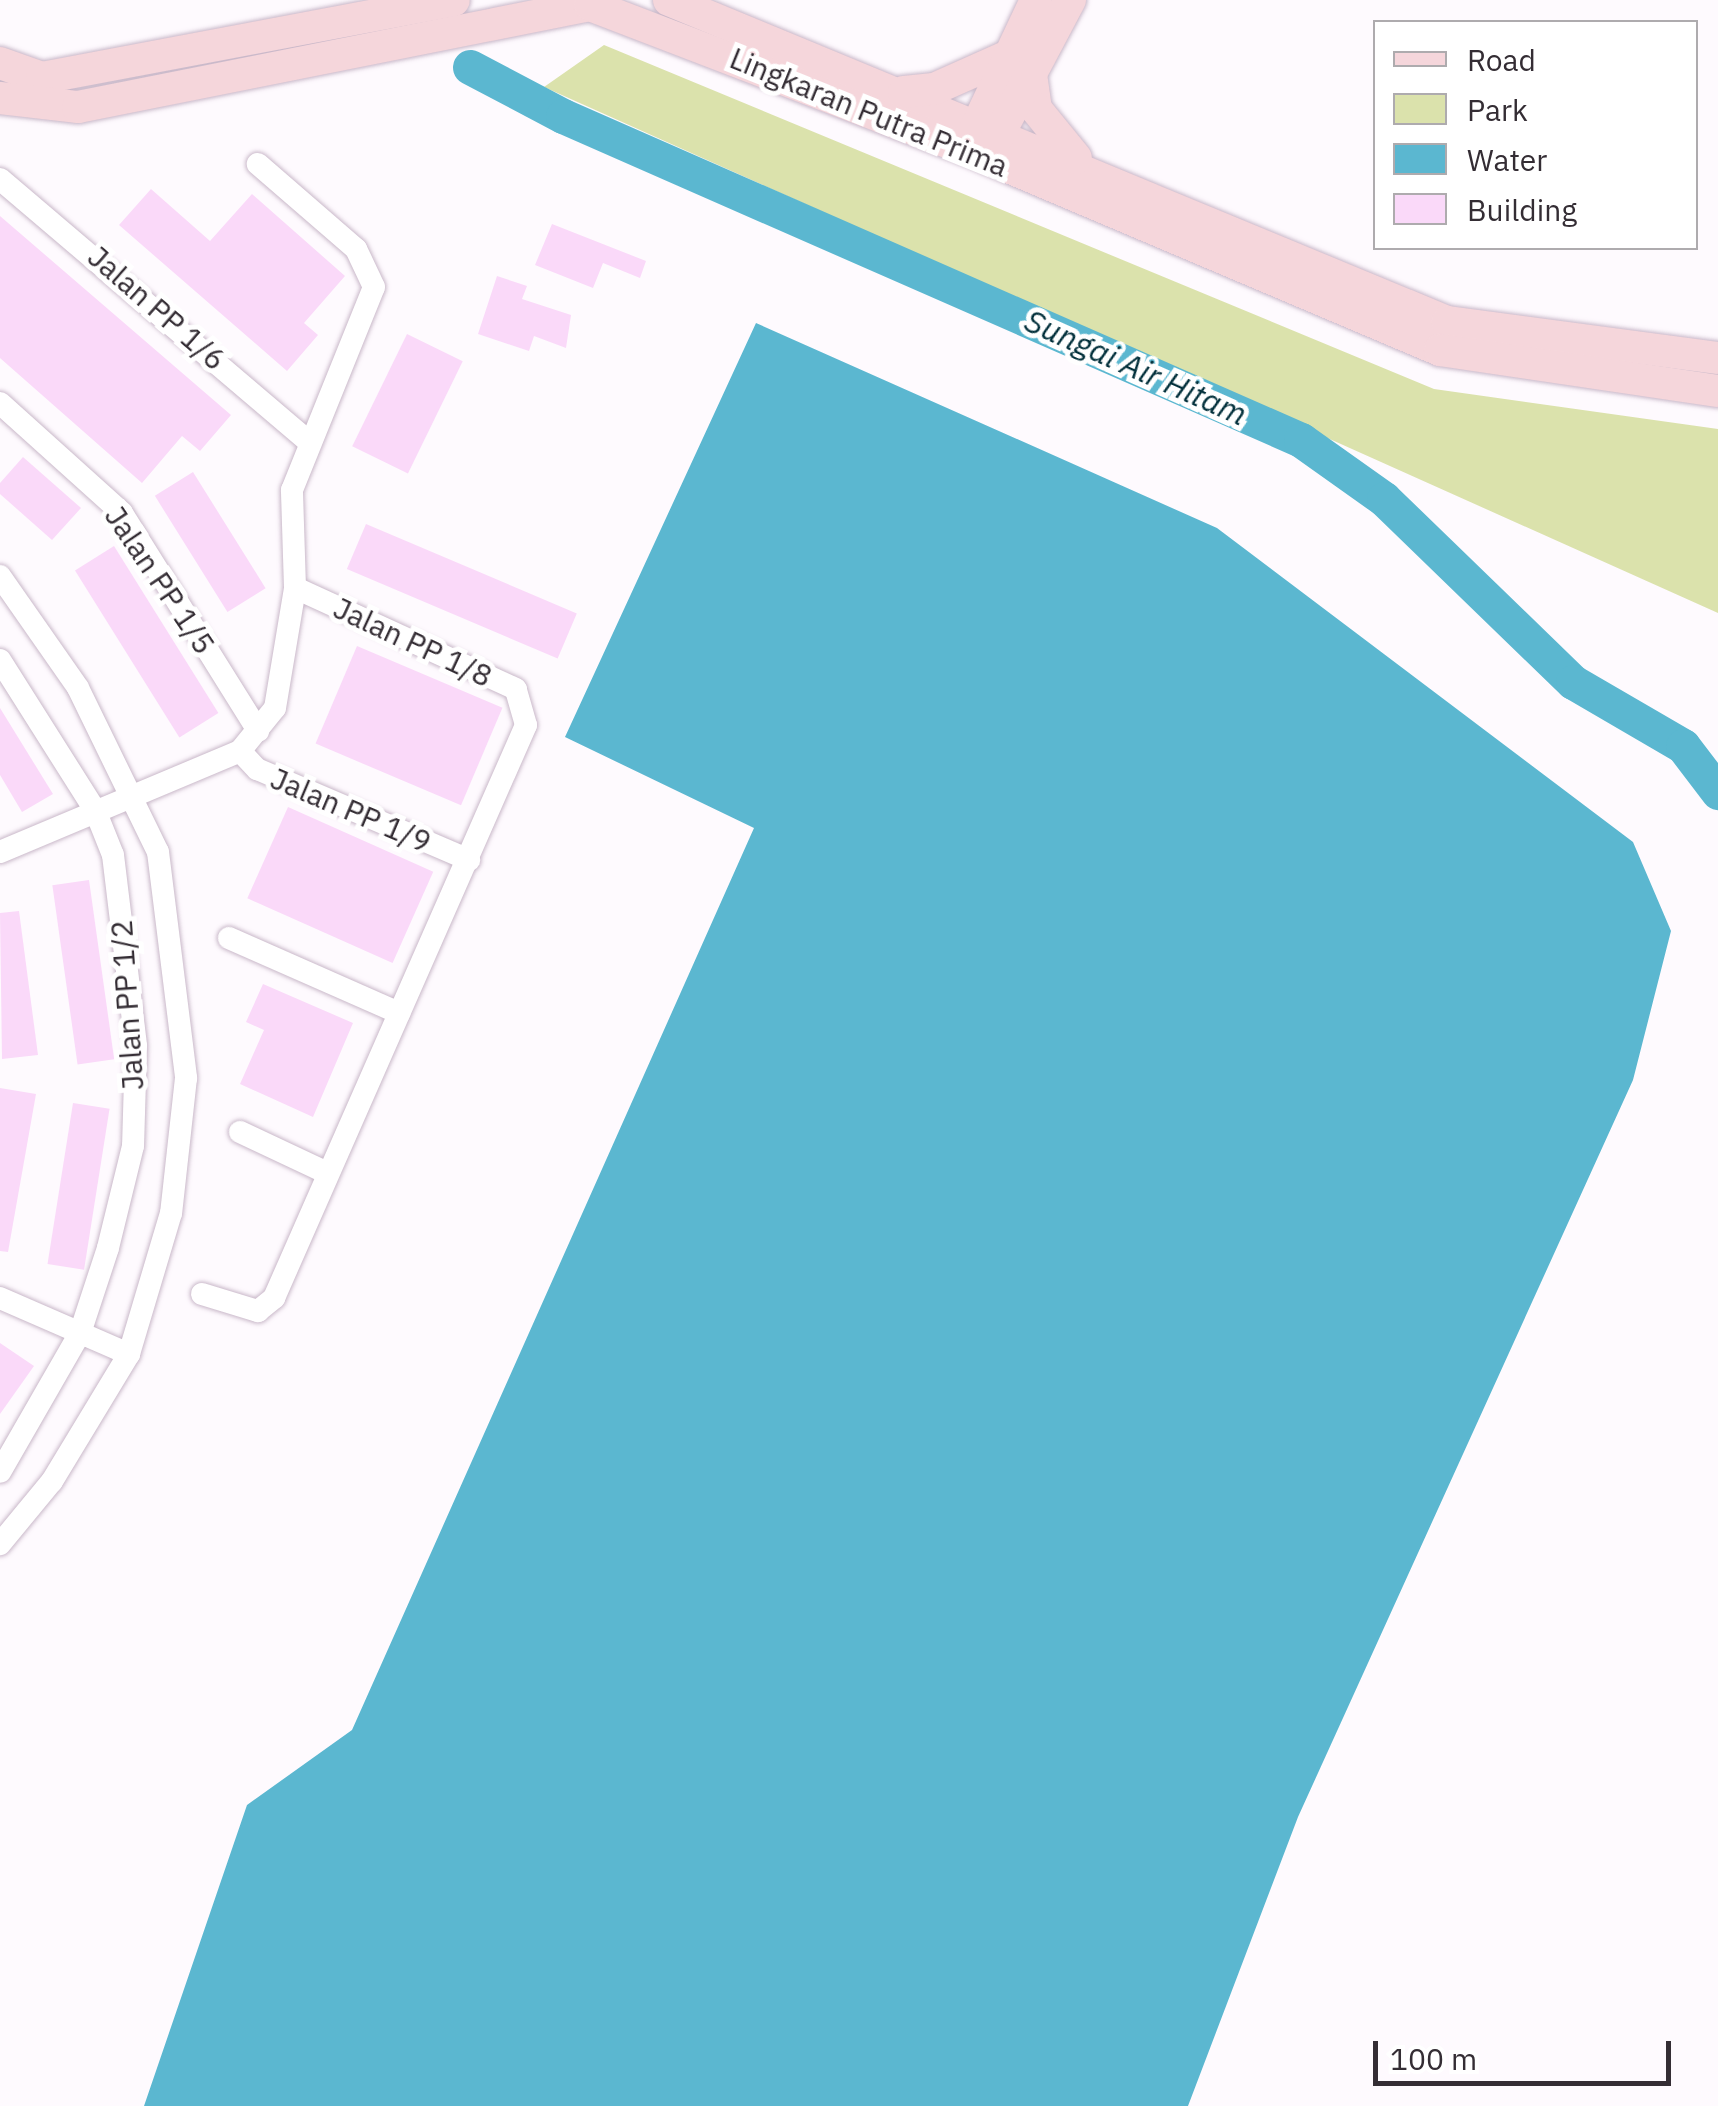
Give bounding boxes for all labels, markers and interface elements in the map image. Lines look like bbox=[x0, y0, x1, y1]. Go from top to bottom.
legend bbox=[1373, 20, 1698, 250]
street label: Lingkaran Putra Prima bbox=[725, 40, 1013, 184]
text: Road bbox=[1467, 40, 1536, 79]
text: Park bbox=[1467, 90, 1528, 129]
text: Water bbox=[1467, 140, 1547, 179]
text: Building bbox=[1467, 190, 1577, 229]
street label: Jalan PP 1/6 bbox=[81, 238, 233, 378]
water label: Sungai Air Hitam bbox=[1019, 301, 1253, 433]
street label: Jalan PP 1/5 bbox=[97, 499, 223, 661]
street label: Jalan PP 1/8 bbox=[328, 590, 498, 694]
street label: Jalan PP 1/9 bbox=[265, 760, 437, 860]
street label: Jalan PP 1/2 bbox=[103, 919, 151, 1091]
scale bar bbox=[1378, 2021, 1676, 2083]
text: 100 m bbox=[1390, 2039, 1477, 2078]

